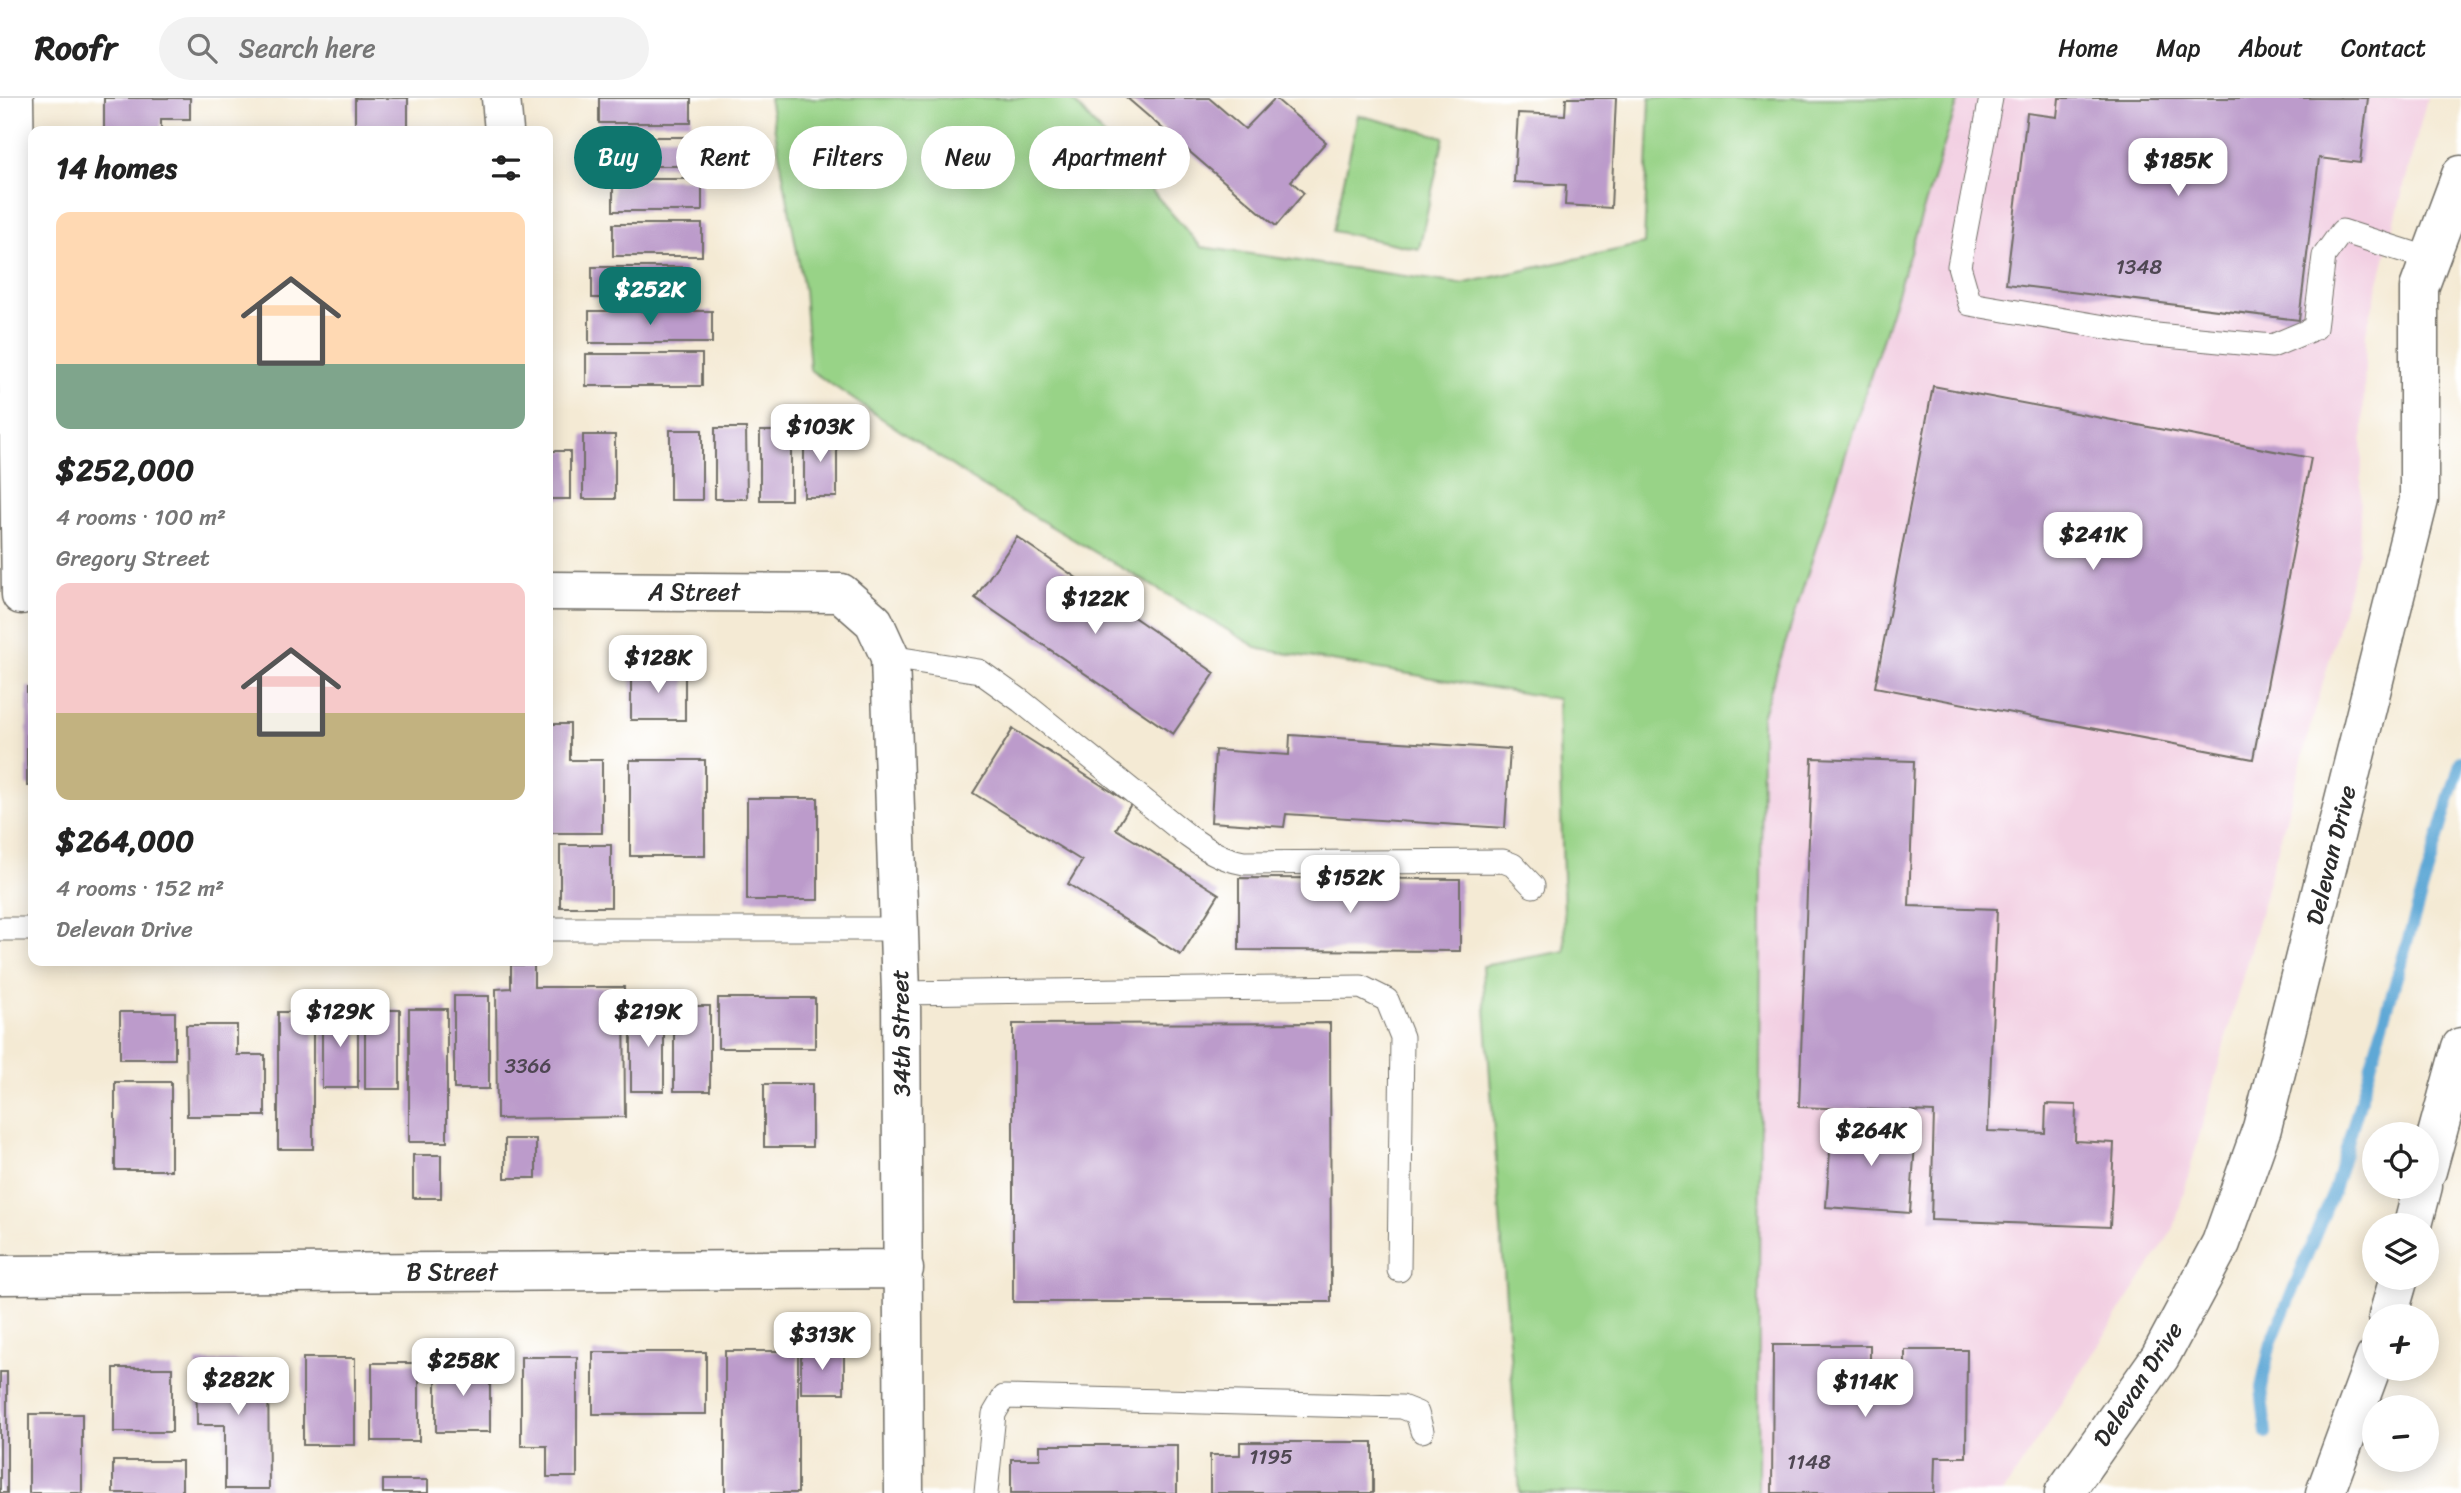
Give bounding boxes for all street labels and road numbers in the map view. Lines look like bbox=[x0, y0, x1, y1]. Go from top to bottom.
street label: A Street bbox=[647, 571, 741, 613]
street label: Delevan Drive bbox=[2293, 781, 2369, 929]
street label: 34th Street bbox=[879, 969, 923, 1097]
street label: B Street bbox=[406, 1251, 499, 1293]
street label: Delevan Drive bbox=[2082, 1313, 2194, 1455]

